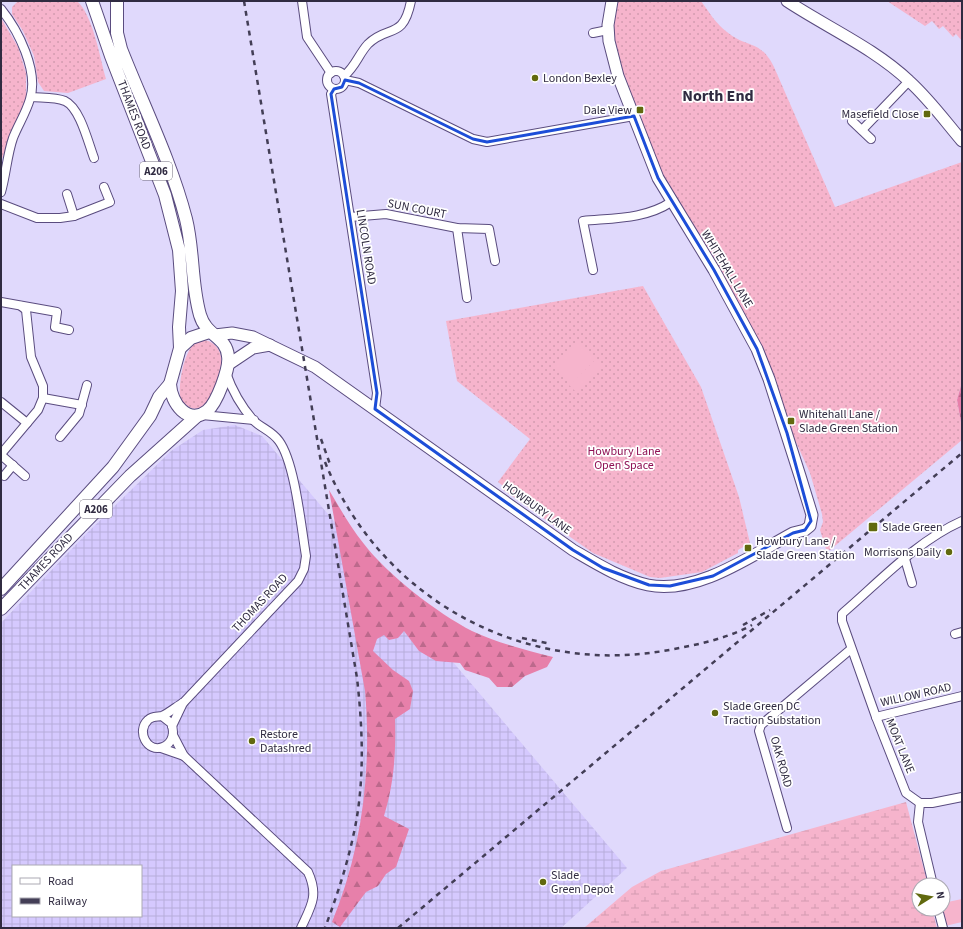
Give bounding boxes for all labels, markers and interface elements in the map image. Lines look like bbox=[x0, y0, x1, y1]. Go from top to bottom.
place label: London Bexley bbox=[543, 70, 617, 87]
marker: London Bexley bbox=[530, 73, 540, 83]
street label: THAMES ROAD bbox=[113, 78, 155, 152]
district label: North End bbox=[682, 85, 754, 107]
place label: Dale View bbox=[583, 102, 632, 119]
marker: Dale View bbox=[635, 105, 645, 115]
place label: Masefield Close bbox=[841, 106, 919, 123]
marker: Masefield Close bbox=[922, 109, 932, 119]
road number: A206 bbox=[140, 162, 172, 180]
street label: SUN COURT bbox=[386, 195, 448, 223]
street label: LINCOLN ROAD bbox=[352, 208, 380, 286]
street label: WHITEHALL LANE bbox=[697, 227, 757, 311]
place label: Whitehall Lane / Slade Green Station bbox=[799, 406, 898, 437]
marker: Whitehall Lane / Slade Green Station bbox=[786, 416, 796, 426]
park label: Howbury Lane Open Space bbox=[588, 443, 661, 474]
street label: HOWBURY LANE bbox=[499, 477, 575, 539]
road number: A206 bbox=[80, 500, 112, 518]
place label: Slade Green bbox=[882, 519, 942, 536]
marker: Slade Green bbox=[867, 521, 879, 533]
street label: THAMES ROAD bbox=[15, 529, 77, 595]
place label: Howbury Lane / Slade Green Station bbox=[756, 533, 855, 564]
marker: Howbury Lane / Slade Green Station bbox=[743, 543, 753, 553]
place label: Morrisons Daily bbox=[864, 544, 941, 561]
marker: Morrisons Daily bbox=[944, 547, 954, 557]
street label: THOMAS ROAD bbox=[228, 570, 292, 636]
street label: WILLOW ROAD bbox=[879, 679, 953, 711]
place label: Slade Green DC Traction Substation bbox=[723, 698, 821, 729]
marker: Slade Green DC Traction Substation bbox=[710, 708, 720, 718]
street label: MOAT LANE bbox=[881, 716, 919, 776]
place label: Restore Datashred bbox=[260, 726, 311, 757]
street label: OAK ROAD bbox=[766, 735, 796, 789]
marker: Restore Datashred bbox=[247, 736, 257, 746]
legend bbox=[12, 865, 142, 917]
place label: Slade Green Depot bbox=[551, 867, 614, 898]
text: Road bbox=[48, 873, 74, 890]
marker: Slade Green Depot bbox=[538, 877, 548, 887]
north arrow bbox=[911, 877, 951, 917]
text: N bbox=[932, 890, 948, 900]
text: Railway bbox=[48, 893, 87, 910]

